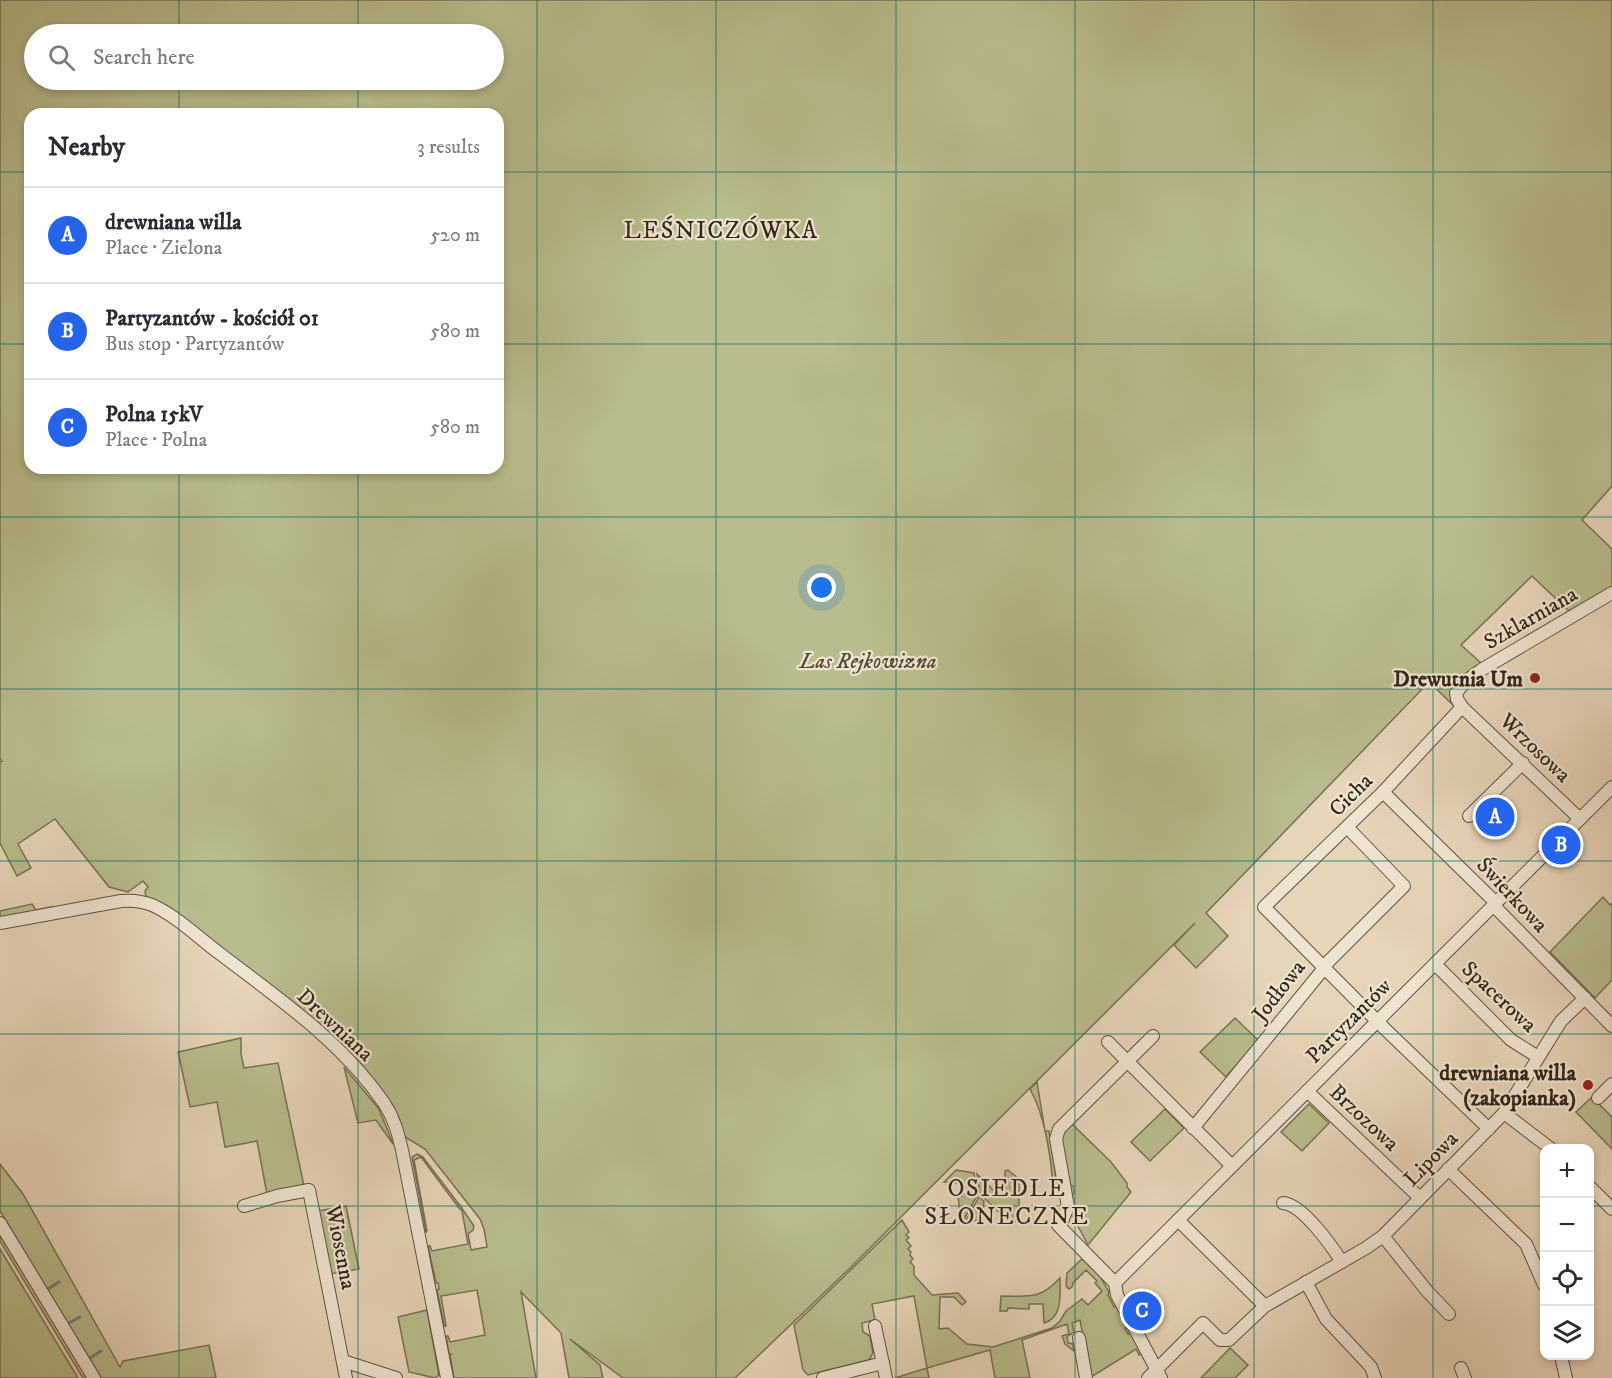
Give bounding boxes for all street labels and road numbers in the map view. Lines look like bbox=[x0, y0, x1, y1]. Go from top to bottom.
street label: Szklarniana bbox=[1479, 580, 1583, 656]
street label: Wrzosowa bbox=[1493, 707, 1577, 789]
street label: Cicha bbox=[1324, 767, 1379, 822]
street label: Świerkowa bbox=[1470, 851, 1555, 939]
street label: Jodłowa bbox=[1246, 954, 1312, 1029]
street label: Spacerowa bbox=[1456, 956, 1543, 1039]
street label: Partyzantów bbox=[1301, 973, 1397, 1069]
street label: Drewniana bbox=[291, 983, 379, 1068]
street label: Brzozowa bbox=[1323, 1079, 1405, 1158]
street label: Lipowa bbox=[1398, 1125, 1464, 1192]
street label: Wiosenna bbox=[319, 1202, 362, 1292]

